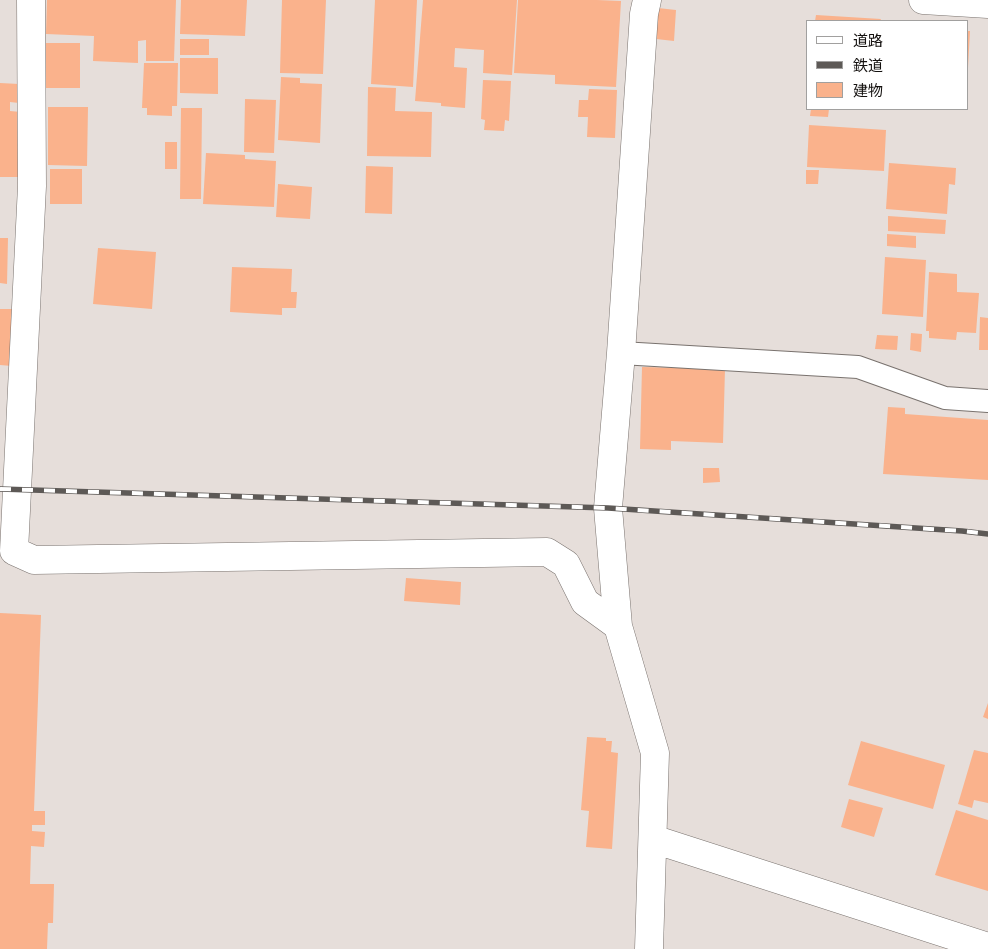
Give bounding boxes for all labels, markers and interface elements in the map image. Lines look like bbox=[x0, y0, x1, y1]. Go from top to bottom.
legend bbox=[806, 20, 968, 110]
text: 道路 bbox=[853, 30, 883, 50]
text: 鉄道 bbox=[853, 55, 883, 75]
text: 建物 bbox=[853, 80, 883, 100]

